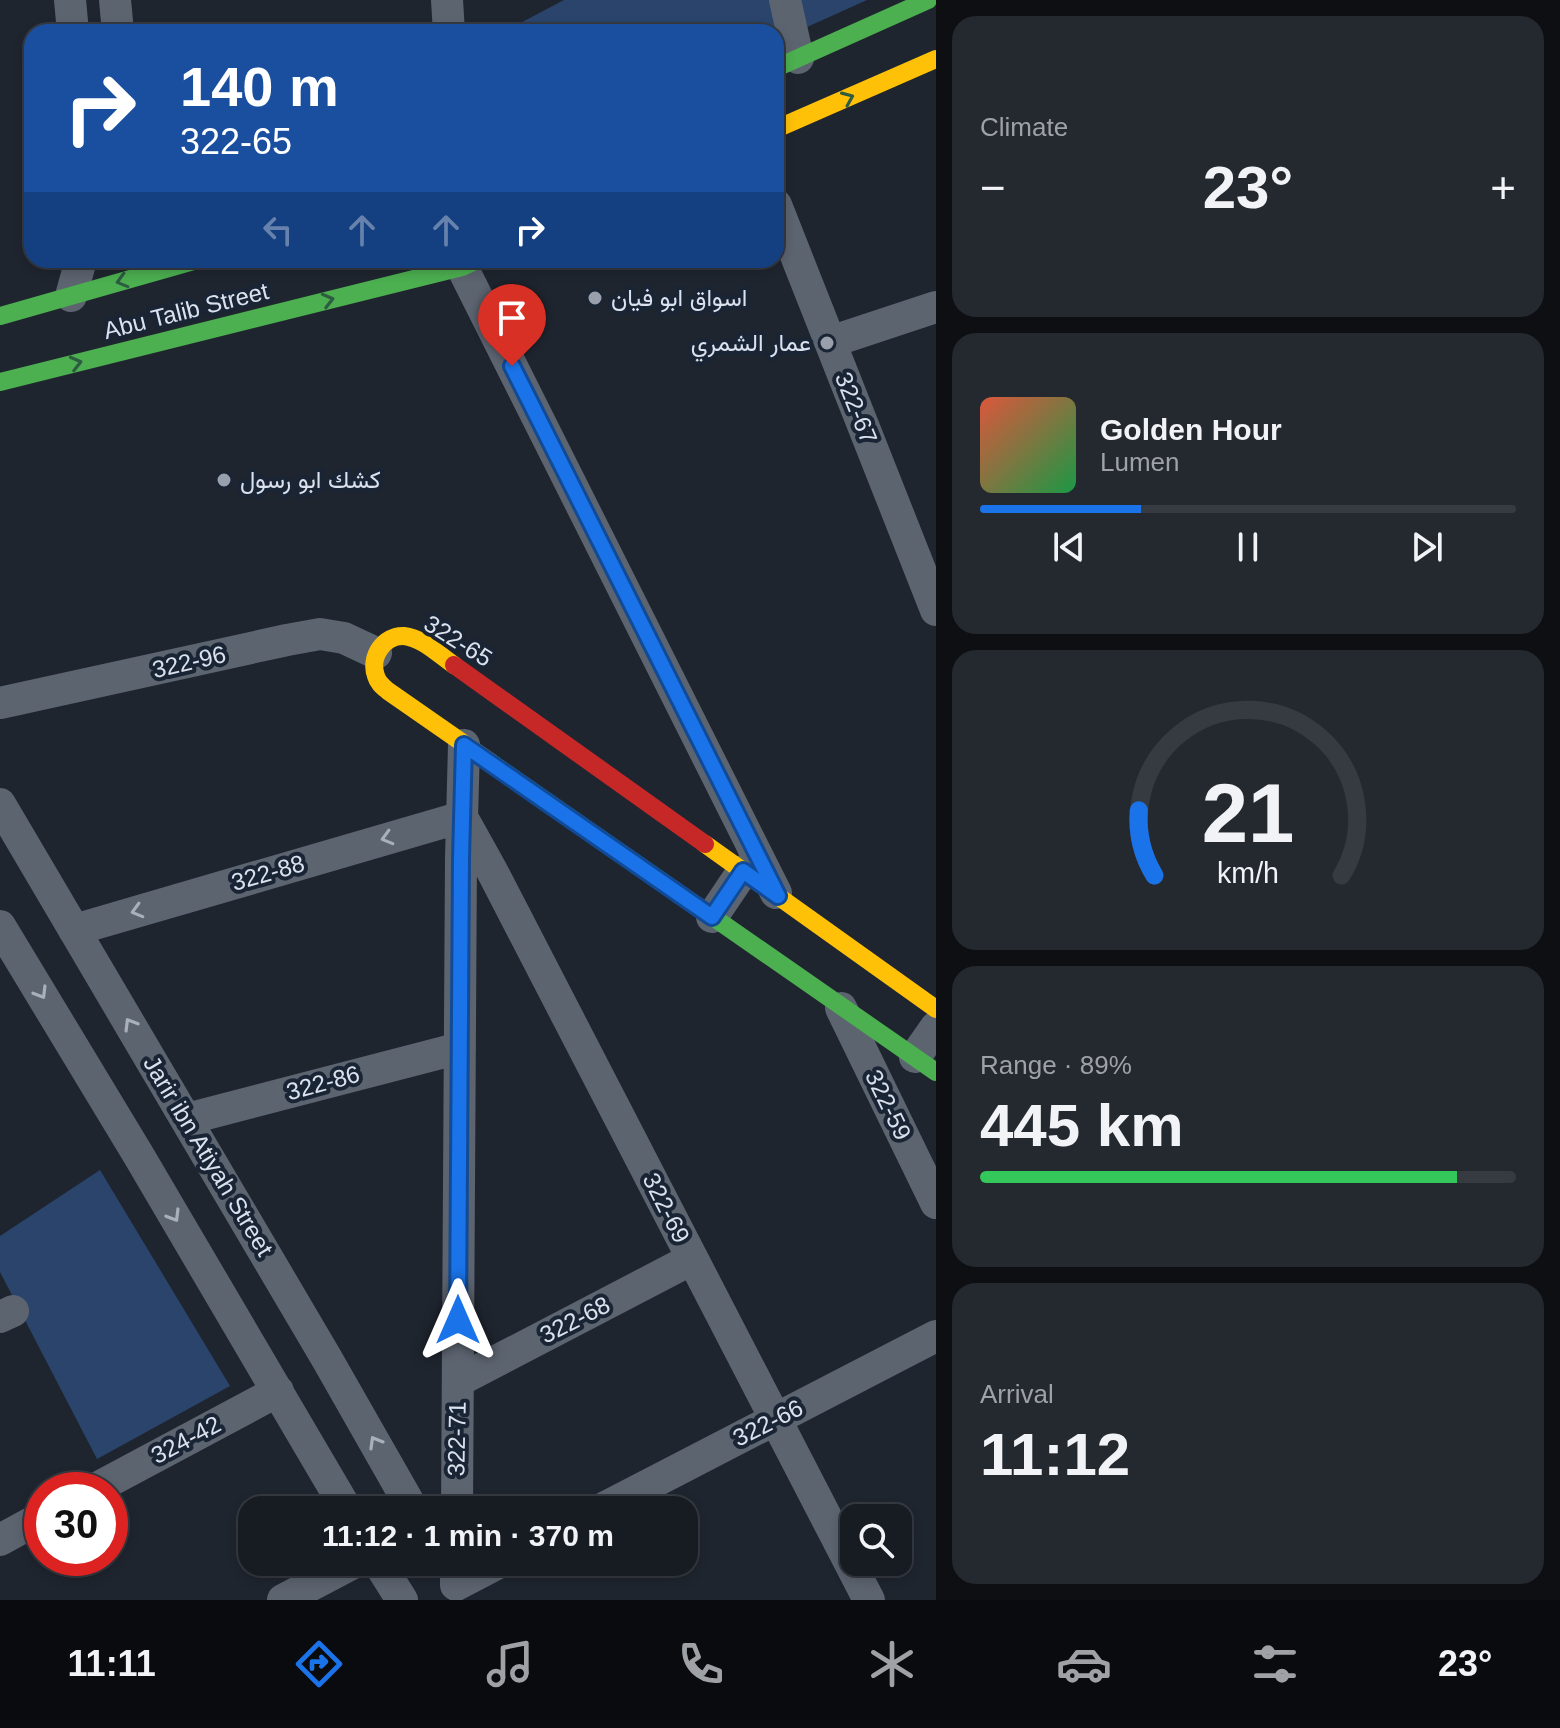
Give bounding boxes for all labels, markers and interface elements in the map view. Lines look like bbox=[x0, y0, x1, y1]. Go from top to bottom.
text: 140 m bbox=[180, 55, 339, 118]
icon: right bbox=[48, 56, 152, 160]
one-way arrow bbox=[839, 91, 854, 107]
text: Climate bbox=[980, 112, 1068, 142]
text: 322-65 bbox=[180, 121, 292, 162]
text: 23° bbox=[1203, 154, 1293, 221]
text: − bbox=[980, 163, 1006, 212]
text: + bbox=[1490, 163, 1516, 212]
icon: left bbox=[256, 208, 300, 252]
icon: ahead bbox=[340, 208, 384, 252]
icon: ahead bbox=[424, 208, 468, 252]
icon: right bbox=[508, 208, 552, 252]
one-way arrow bbox=[116, 272, 130, 289]
street label: Abu Talib Street bbox=[101, 277, 271, 344]
pin bbox=[478, 284, 546, 366]
place label: اسواق ابو فيان bbox=[611, 284, 747, 313]
marker: اسواق ابو فيان bbox=[586, 289, 604, 307]
one-way arrow bbox=[320, 293, 334, 310]
icon: arrive bbox=[490, 296, 534, 340]
place label: عمار الشمري bbox=[691, 329, 811, 362]
marker: عمار الشمري bbox=[818, 334, 836, 352]
one-way arrow bbox=[68, 356, 82, 373]
street label: 322-67 bbox=[830, 368, 883, 448]
text: Golden Hour bbox=[1100, 413, 1282, 446]
text: Lumen bbox=[1100, 447, 1180, 477]
place label: كشك ابو رسول bbox=[240, 466, 381, 495]
marker: كشك ابو رسول bbox=[215, 471, 233, 489]
icon: previous bbox=[1047, 525, 1091, 569]
icon: pause bbox=[1226, 525, 1270, 569]
icon: next bbox=[1405, 525, 1449, 569]
street label: 322-65 bbox=[419, 609, 497, 672]
street label: 322-96 bbox=[149, 640, 228, 683]
text: 21 bbox=[1202, 767, 1294, 860]
one-way arrow bbox=[380, 829, 394, 845]
street label: 322-88 bbox=[228, 849, 308, 896]
text: km/h bbox=[1217, 857, 1279, 889]
one-way arrow bbox=[131, 902, 145, 918]
one-way arrow bbox=[31, 984, 46, 999]
one-way arrow bbox=[125, 1018, 140, 1033]
text: Range · 89% bbox=[980, 1050, 1132, 1080]
street label: Jarir ibn Atiyah Street bbox=[138, 1051, 279, 1261]
street label: 322-86 bbox=[283, 1060, 362, 1105]
street label: 322-59 bbox=[860, 1065, 917, 1144]
text: 445 km bbox=[980, 1092, 1184, 1159]
street label: 322-69 bbox=[637, 1168, 695, 1247]
one-way arrow bbox=[165, 1207, 180, 1222]
position arrow bbox=[416, 1278, 500, 1362]
street label: 322-68 bbox=[535, 1291, 614, 1349]
text: Arrival bbox=[980, 1379, 1054, 1409]
street label: 322-66 bbox=[728, 1394, 807, 1452]
street label: 322-71 bbox=[442, 1401, 471, 1477]
street label: 324-42 bbox=[146, 1410, 225, 1469]
text: 11:12 bbox=[980, 1421, 1130, 1488]
one-way arrow bbox=[369, 1436, 385, 1451]
speed limit sign: 30 bbox=[24, 1472, 128, 1576]
map controls bbox=[840, 1504, 912, 1576]
button: search bbox=[840, 1504, 912, 1576]
text: 11:12 · 1 min · 370 m bbox=[322, 1519, 614, 1552]
icon: directions bbox=[291, 1636, 347, 1692]
icon: music bbox=[482, 1636, 538, 1692]
icon: phone bbox=[673, 1636, 729, 1692]
icon: climate bbox=[864, 1636, 920, 1692]
icon: car bbox=[1056, 1636, 1112, 1692]
icon: filters bbox=[1247, 1636, 1303, 1692]
text: 11:11 bbox=[68, 1643, 156, 1684]
text: 23° bbox=[1438, 1643, 1492, 1684]

